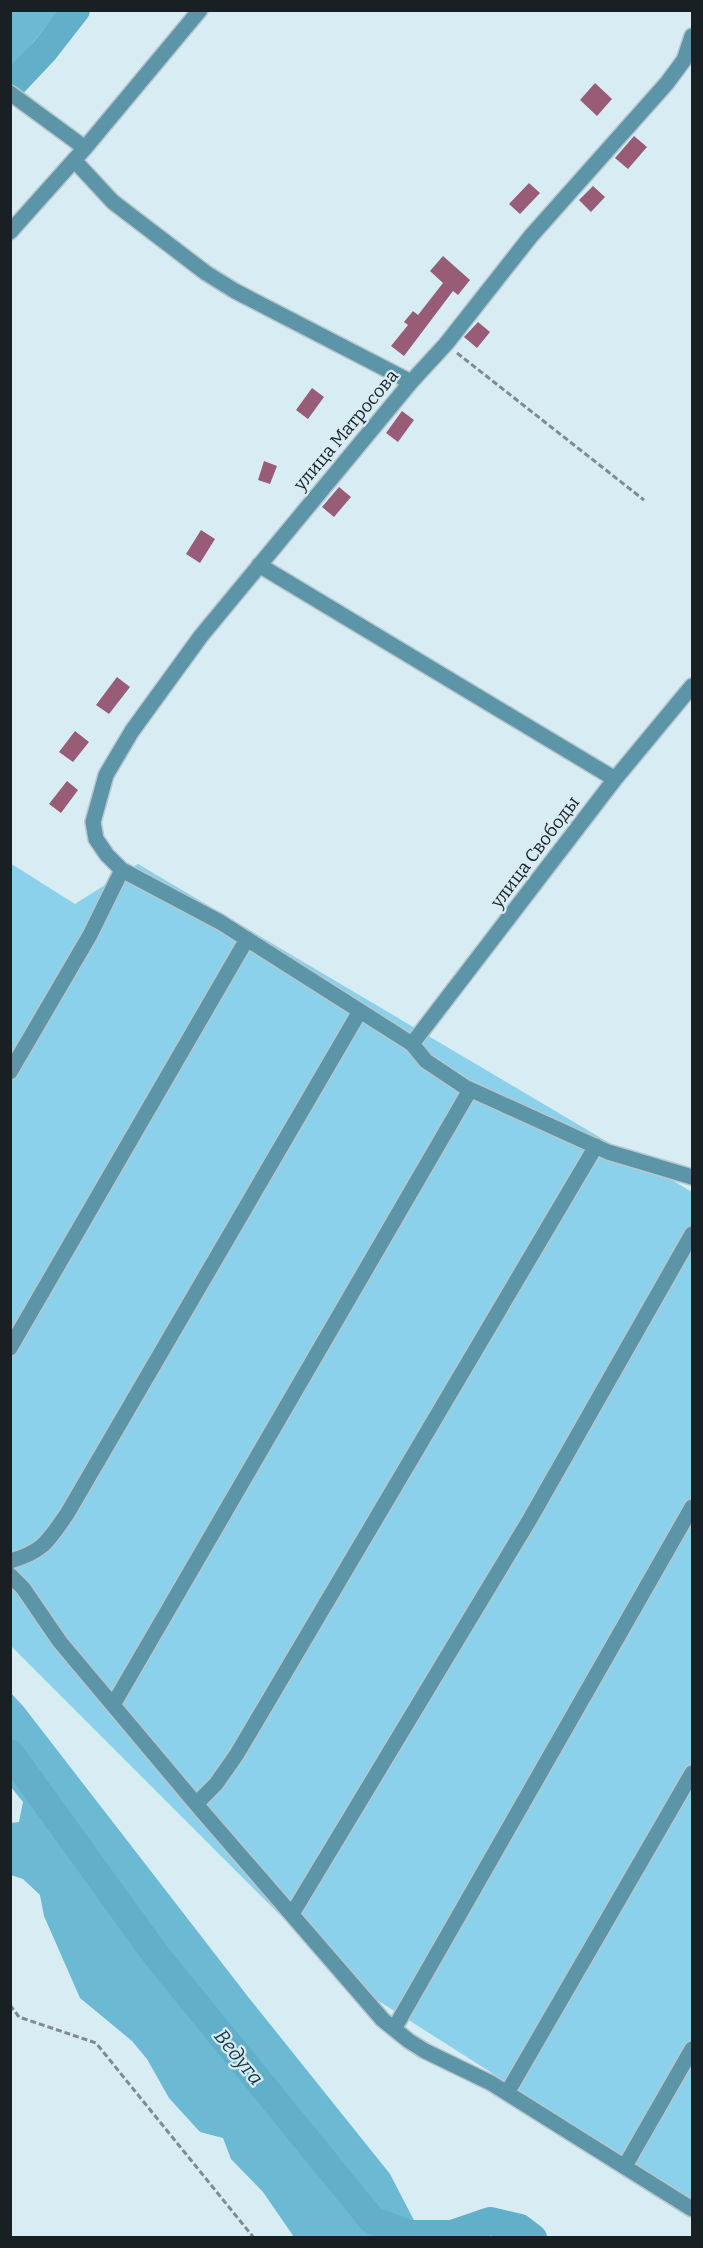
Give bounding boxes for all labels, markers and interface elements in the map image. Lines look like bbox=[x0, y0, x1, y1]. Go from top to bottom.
street label: улица Матросова bbox=[288, 365, 403, 496]
street label: улица Свободы bbox=[485, 792, 584, 913]
water label: Ведуга bbox=[209, 2024, 269, 2090]

